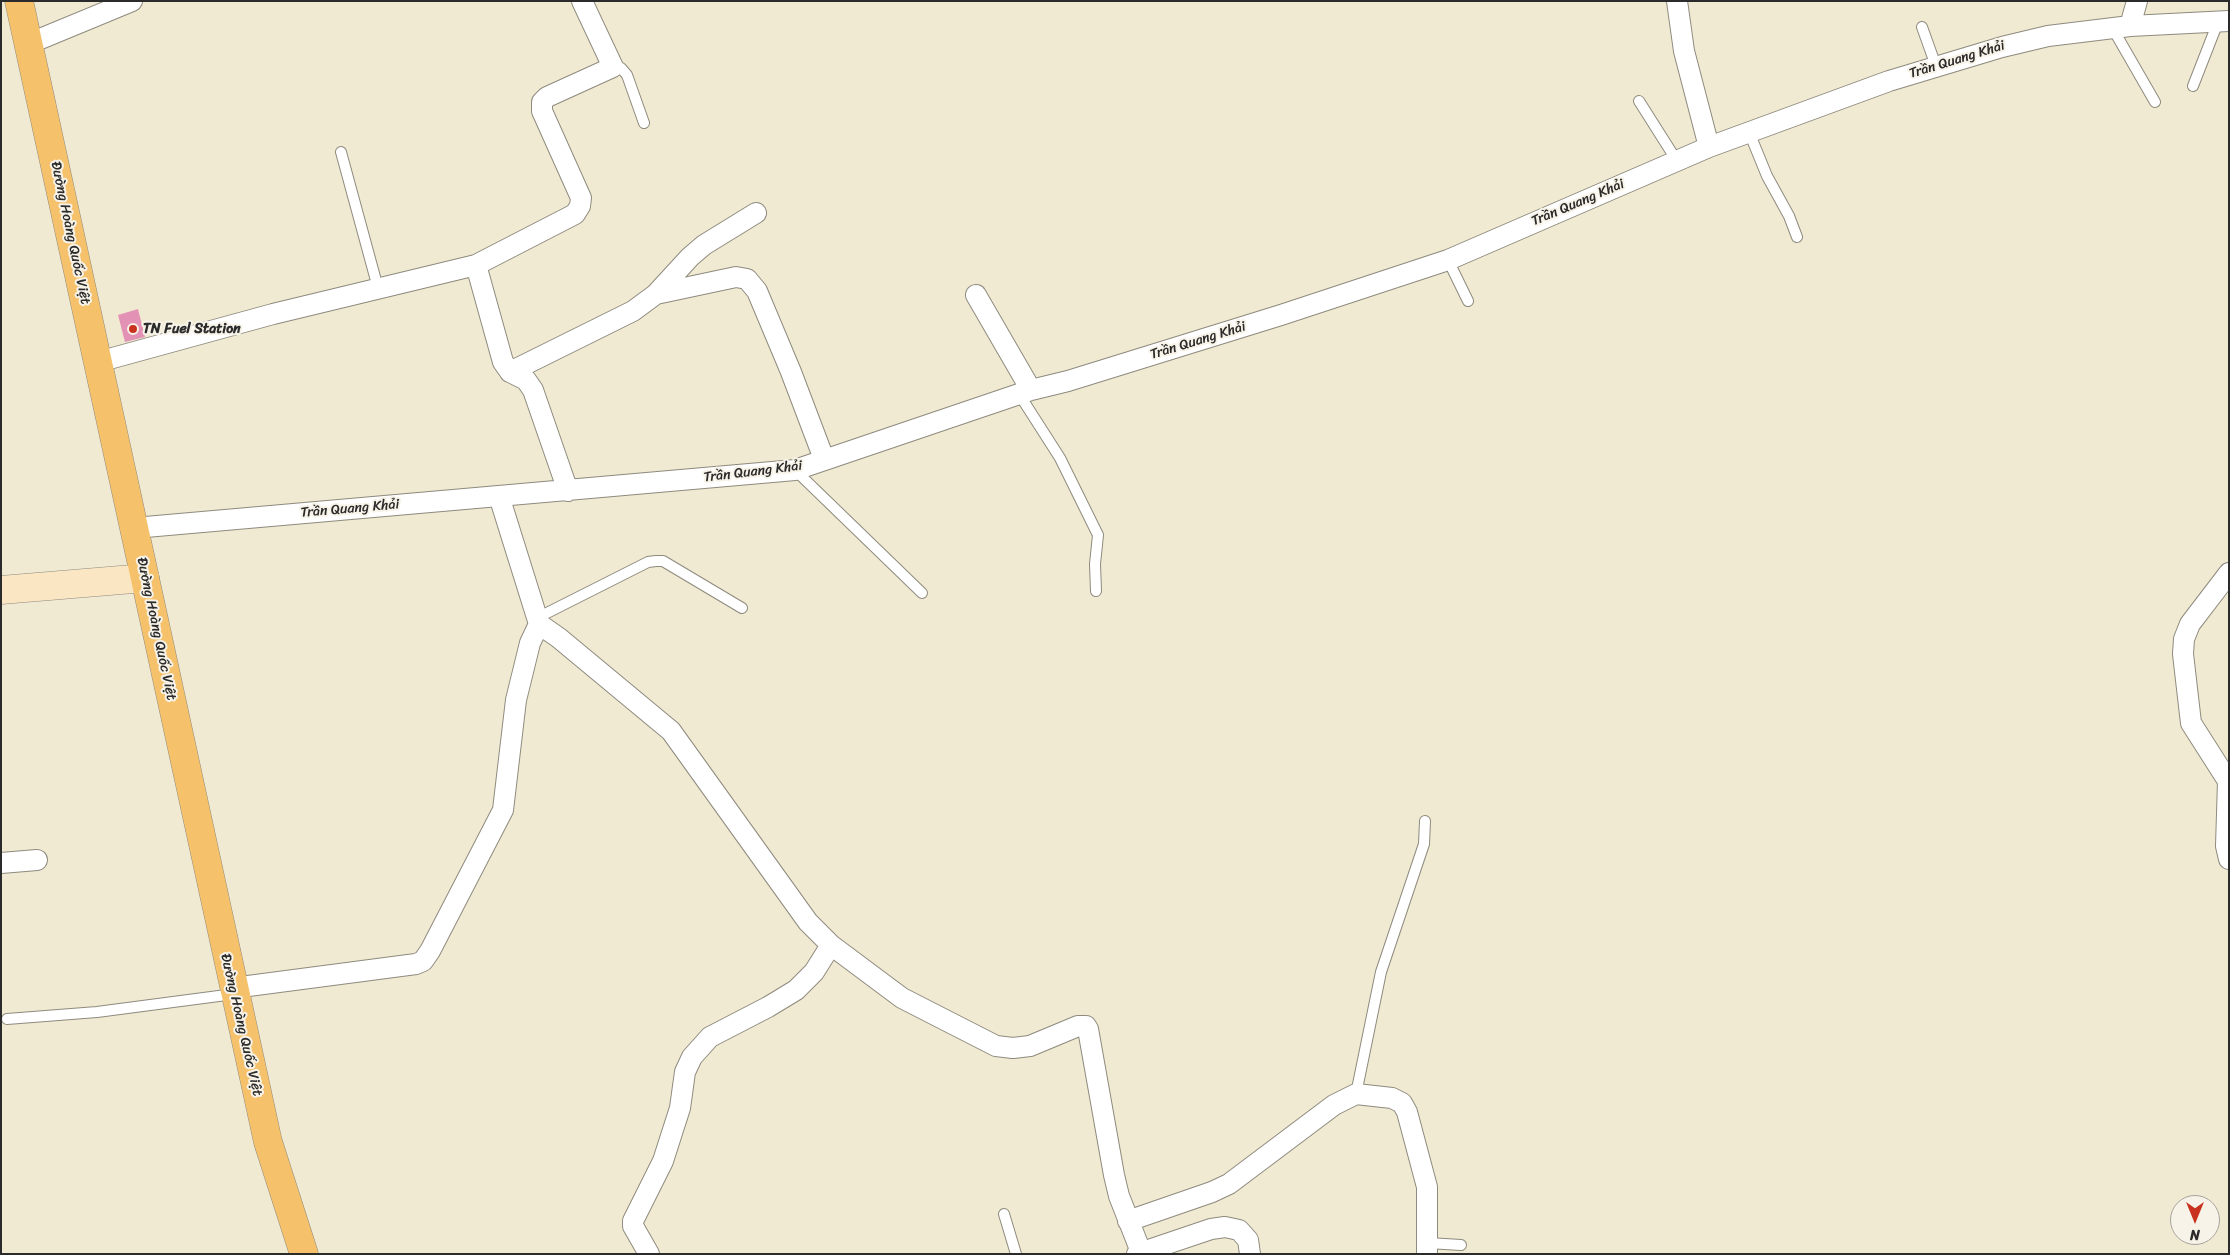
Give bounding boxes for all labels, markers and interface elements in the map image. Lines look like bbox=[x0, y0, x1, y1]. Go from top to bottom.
street label: Trần Quang Khải bbox=[1907, 37, 2007, 83]
street label: Đường Hoàng Quốc Việt bbox=[47, 160, 93, 306]
street label: Trần Quang Khải bbox=[1529, 176, 1627, 230]
street label: Trần Quang Khải bbox=[1148, 318, 1248, 364]
place label: TN Fuel Station bbox=[143, 321, 241, 337]
marker: TN Fuel Station bbox=[127, 323, 139, 335]
street label: Trần Quang Khải bbox=[703, 458, 803, 486]
street label: Trần Quang Khải bbox=[300, 496, 400, 522]
street label: Đường Hoàng Quốc Việt bbox=[133, 556, 179, 702]
street label: Đường Hoàng Quốc Việt bbox=[216, 952, 266, 1098]
north arrow bbox=[2170, 1195, 2220, 1245]
text: N bbox=[2190, 1222, 2200, 1247]

